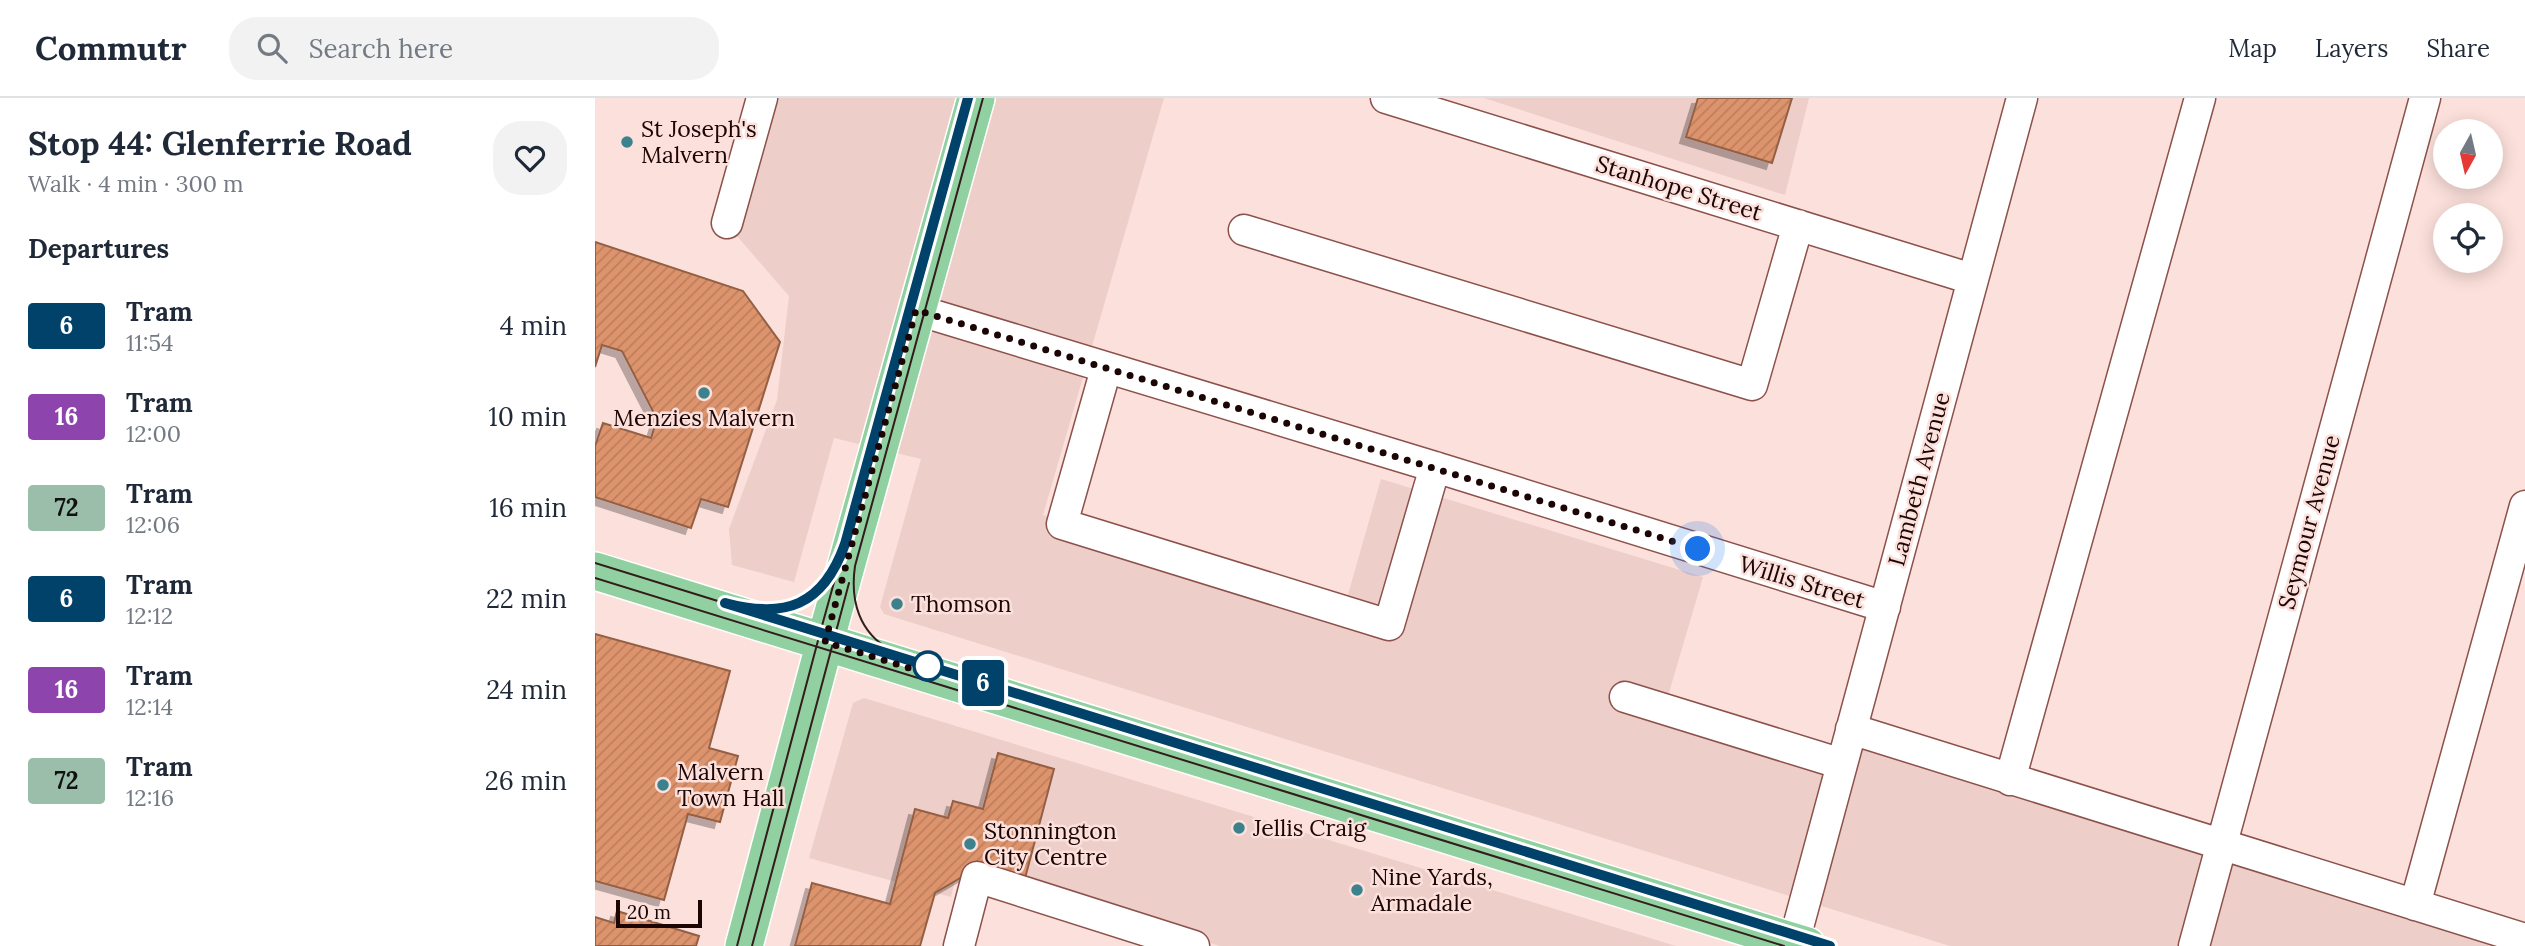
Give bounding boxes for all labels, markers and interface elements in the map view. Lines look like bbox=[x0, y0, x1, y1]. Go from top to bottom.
search box bbox=[229, 17, 719, 80]
text: Commutr bbox=[35, 27, 187, 69]
icon: search bbox=[253, 29, 291, 67]
text: Search here bbox=[309, 32, 453, 65]
text: Map bbox=[2228, 33, 2277, 64]
text: Layers bbox=[2315, 33, 2388, 64]
text: Share bbox=[2426, 33, 2490, 64]
place label: St Joseph's Malvern bbox=[641, 114, 757, 169]
north arrow bbox=[2433, 119, 2503, 189]
map controls bbox=[2433, 119, 2503, 273]
button: heart bbox=[493, 121, 567, 195]
text: Stop 44: Glenferrie Road bbox=[28, 122, 412, 164]
marker: St Joseph's Malvern bbox=[619, 134, 635, 150]
street label: Stanhope Street bbox=[1592, 148, 1766, 227]
text: Walk · 4 min · 300 m bbox=[28, 169, 244, 198]
button: locate bbox=[2433, 203, 2503, 273]
text: Departures bbox=[28, 232, 169, 265]
text: Tram bbox=[126, 295, 193, 328]
text: 4 min bbox=[500, 309, 567, 342]
text: 6 bbox=[60, 310, 73, 341]
text: 11:54 bbox=[126, 328, 174, 357]
marker: Menzies Malvern bbox=[696, 385, 712, 401]
text: Tram bbox=[126, 386, 193, 419]
street label: Lambeth Avenue bbox=[1881, 389, 1956, 569]
text: 10 min bbox=[488, 400, 567, 433]
text: 16 bbox=[55, 401, 78, 432]
place label: Menzies Malvern bbox=[613, 403, 795, 432]
text: 12:00 bbox=[126, 419, 181, 448]
street label: Seymour Avenue bbox=[2271, 431, 2346, 612]
text: Tram bbox=[126, 477, 193, 510]
text: 16 min bbox=[489, 491, 567, 524]
text: 72 bbox=[54, 492, 79, 523]
text: 12:06 bbox=[126, 510, 180, 539]
your location bbox=[1680, 531, 1715, 566]
street label: Willis Street bbox=[1736, 549, 1869, 614]
text: Tram bbox=[126, 568, 193, 601]
text: 22 min bbox=[486, 582, 567, 615]
text: 6 bbox=[60, 583, 73, 614]
place label: Thomson bbox=[911, 589, 1012, 618]
marker: Thomson bbox=[889, 596, 905, 612]
text: 12:12 bbox=[126, 601, 173, 630]
unlabelled marker bbox=[913, 651, 943, 681]
text: Tram bbox=[126, 659, 193, 692]
line badge: 6 bbox=[960, 660, 1006, 706]
text: 6 bbox=[976, 667, 990, 698]
text: 24 min bbox=[486, 673, 567, 706]
text: 16 bbox=[55, 674, 78, 705]
text: 12:14 bbox=[126, 692, 173, 721]
text: Tram bbox=[126, 750, 193, 783]
place label: Malvern Town Hall bbox=[677, 757, 784, 812]
text: 26 min bbox=[485, 764, 567, 797]
text: 72 bbox=[54, 765, 79, 796]
marker: Malvern Town Hall bbox=[655, 777, 671, 793]
text: 12:16 bbox=[126, 783, 174, 812]
place label: Jellis Craig bbox=[1252, 813, 1368, 842]
place label: Stonnington City Centre bbox=[984, 816, 1117, 871]
marker: Jellis Craig bbox=[1231, 820, 1247, 836]
marker: Stonnington City Centre bbox=[962, 836, 978, 852]
place label: Nine Yards, Armadale bbox=[1370, 862, 1493, 917]
marker: Nine Yards, Armadale bbox=[1349, 882, 1365, 898]
scale bar bbox=[616, 897, 702, 929]
text: 20 m bbox=[627, 900, 671, 924]

